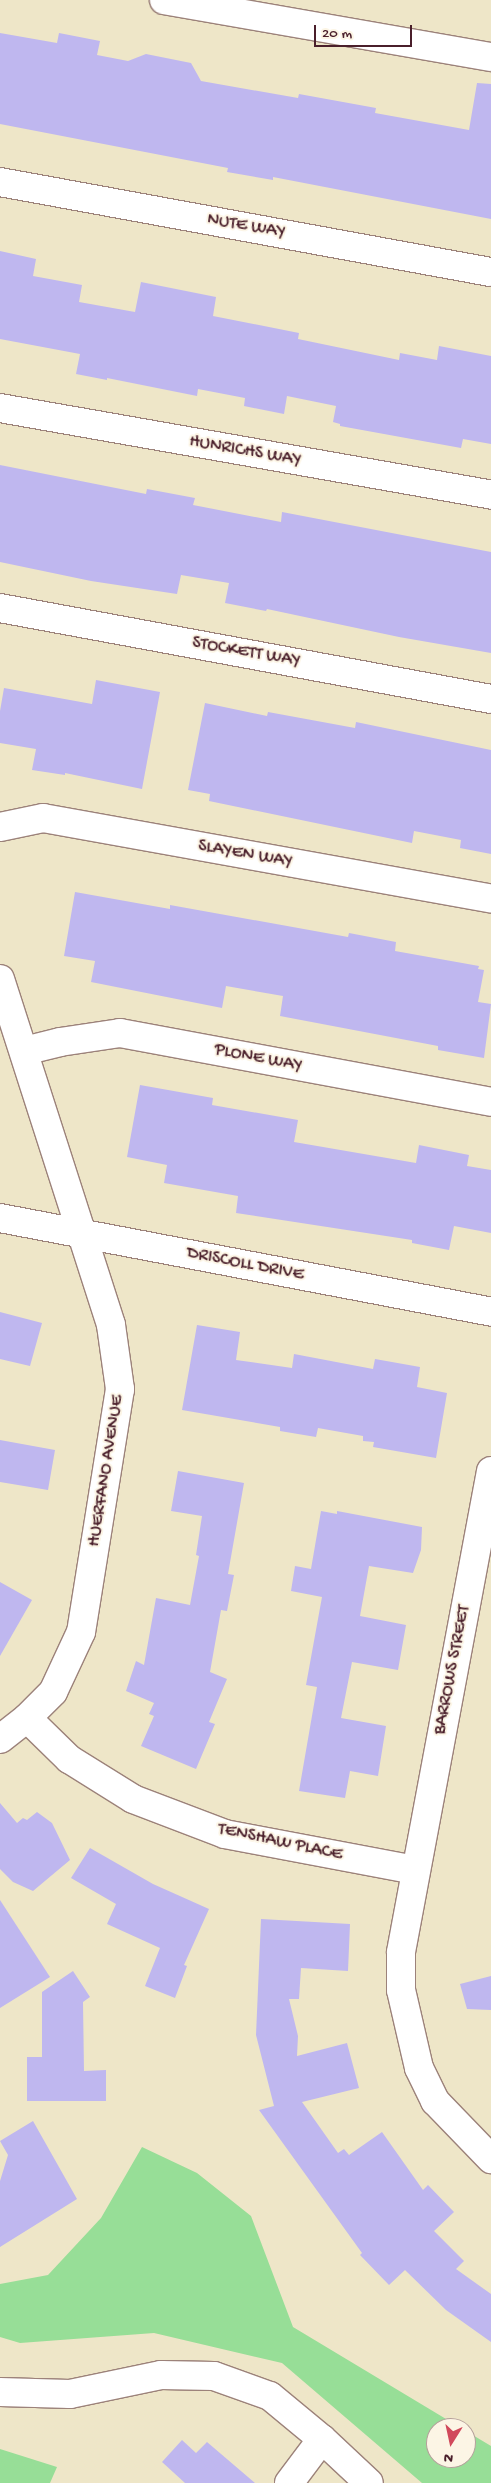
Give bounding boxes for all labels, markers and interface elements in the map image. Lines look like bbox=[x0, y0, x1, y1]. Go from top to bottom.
scale bar bbox=[316, 15, 414, 47]
text: 20 m bbox=[322, 25, 352, 43]
street label: NUTE WAY bbox=[205, 210, 287, 244]
street label: HUNRICHS WAY bbox=[187, 432, 303, 472]
street label: STOCKETT WAY bbox=[190, 633, 302, 673]
street label: SLAYEN WAY bbox=[196, 836, 294, 874]
street label: PLONE WAY bbox=[212, 1040, 304, 1078]
street label: DRISCOLL DRIVE bbox=[185, 1243, 305, 1287]
street label: HUERFANO AVENUE bbox=[84, 1394, 130, 1548]
street label: BARROWS STREET bbox=[430, 1603, 476, 1737]
street label: TENSHAW PLACE bbox=[216, 1819, 344, 1867]
north arrow bbox=[426, 2418, 476, 2468]
text: N bbox=[443, 2448, 454, 2466]

